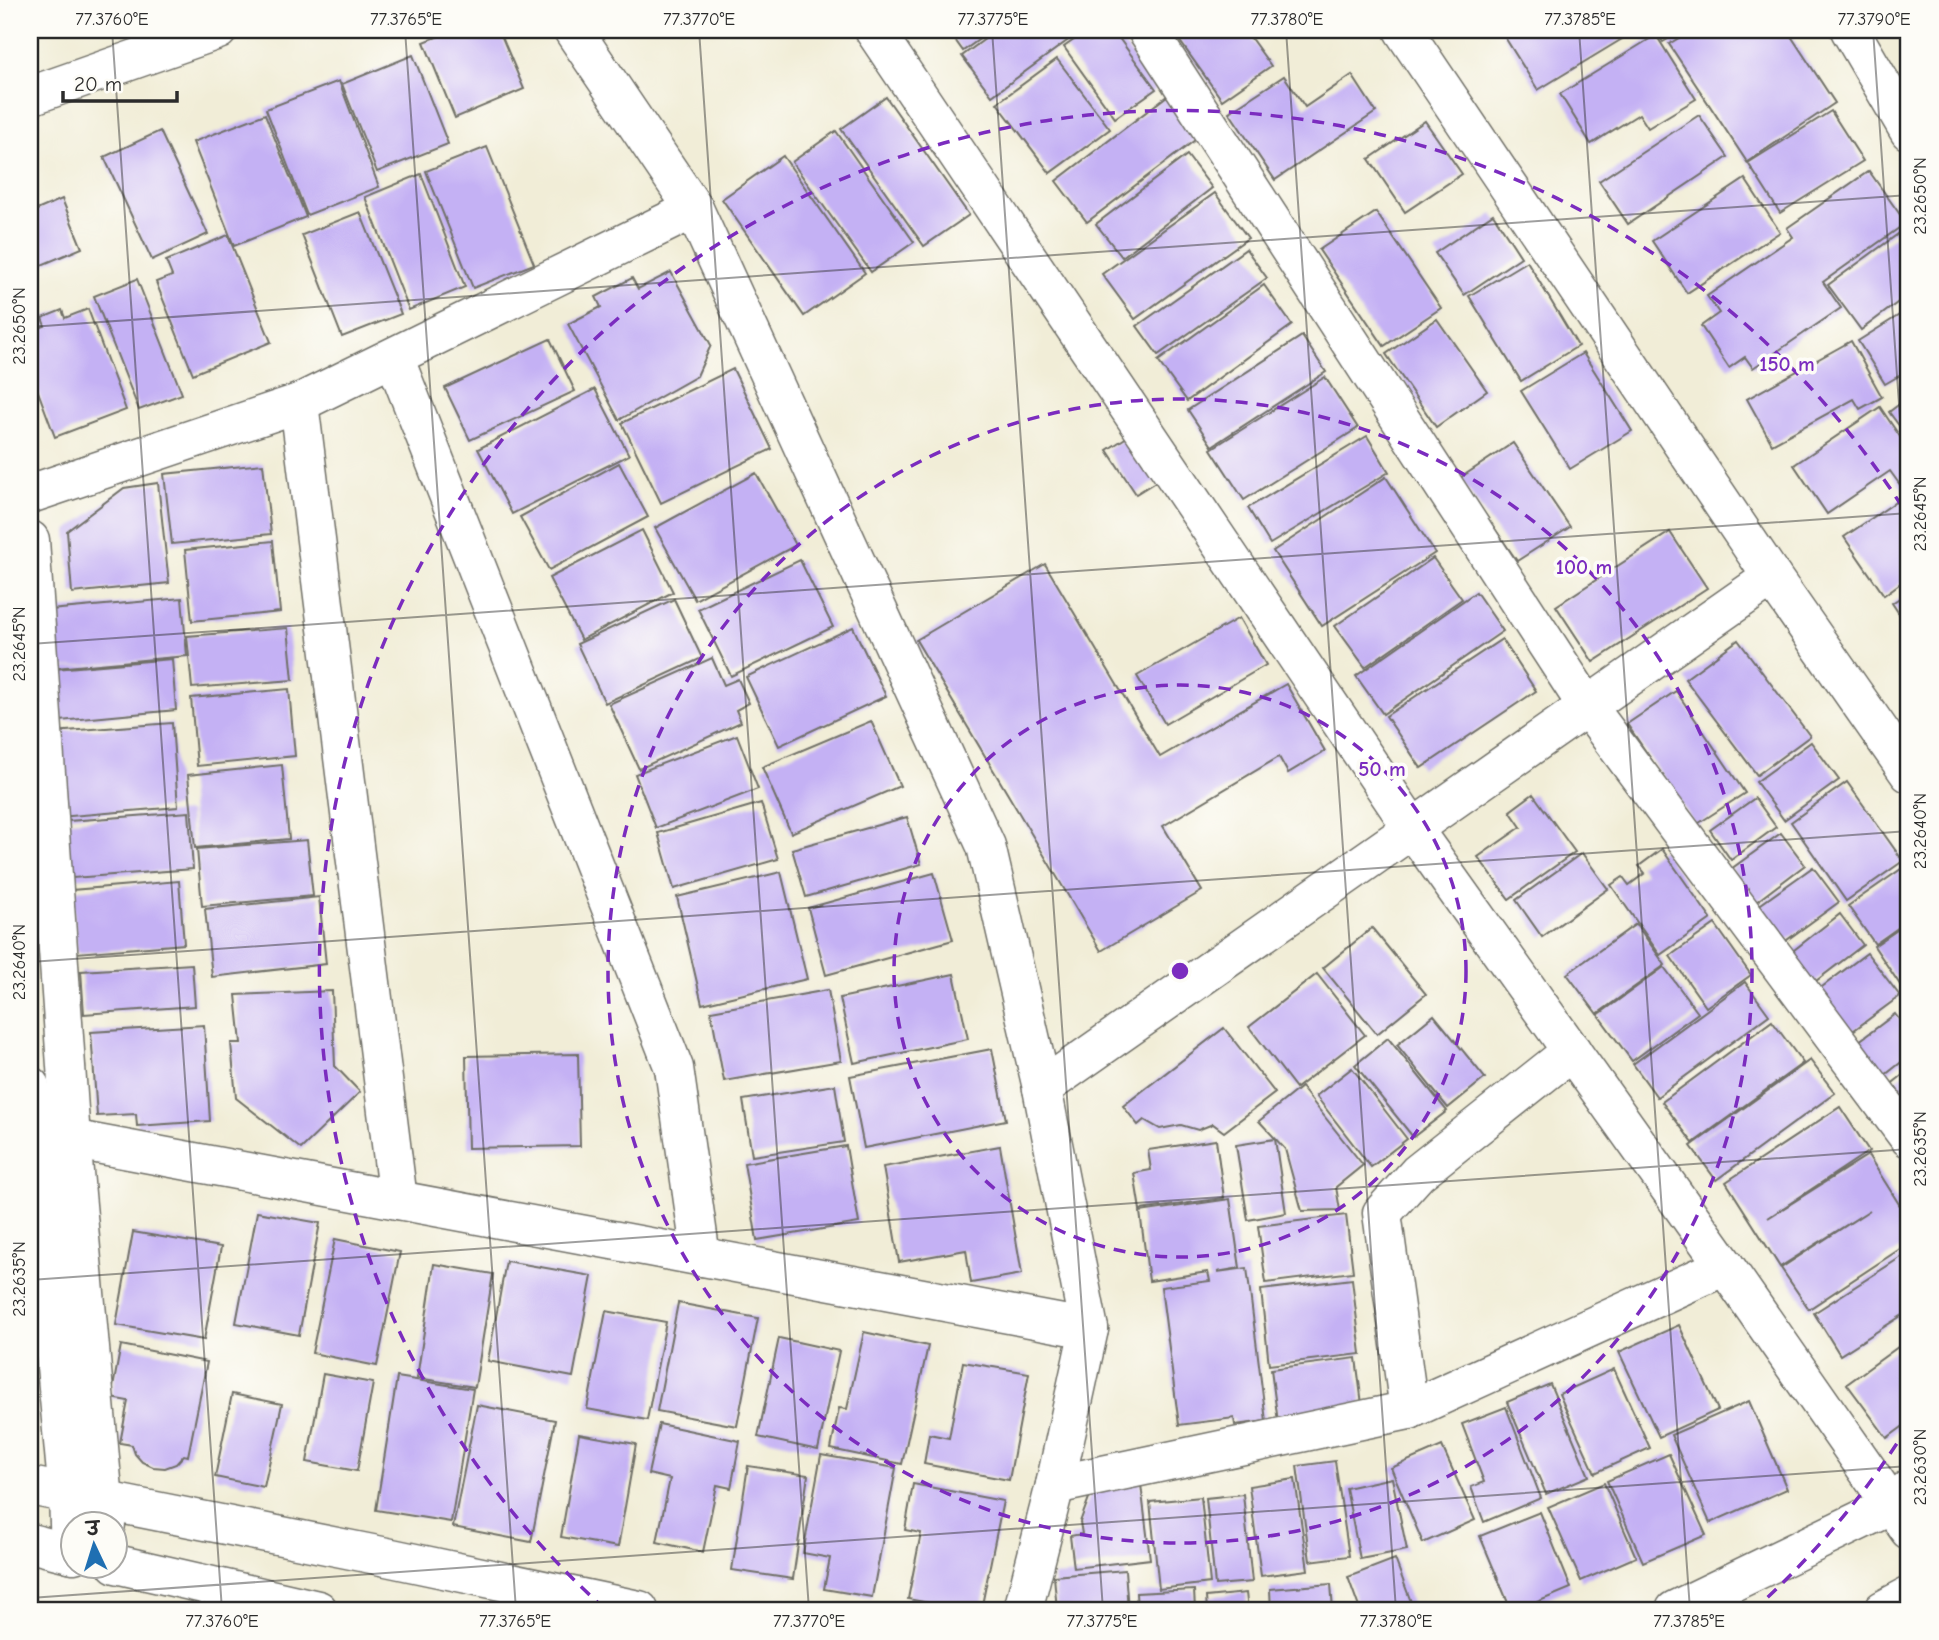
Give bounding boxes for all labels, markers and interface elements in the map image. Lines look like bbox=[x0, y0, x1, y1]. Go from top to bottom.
text: 77.3760°E bbox=[75, 9, 149, 30]
text: 77.3765°E bbox=[370, 9, 442, 30]
text: 77.3770°E bbox=[663, 9, 735, 30]
text: 77.3775°E bbox=[958, 9, 1029, 30]
text: 77.3780°E bbox=[1251, 9, 1324, 30]
text: 77.3785°E bbox=[1544, 9, 1616, 30]
text: 77.3790°E bbox=[1837, 9, 1911, 30]
scale bar bbox=[63, 60, 177, 104]
text: 20 m bbox=[74, 72, 122, 96]
text: 23.2650°N bbox=[1910, 157, 1931, 235]
text: 23.2650°N bbox=[9, 287, 30, 365]
text: 150 m bbox=[1759, 352, 1815, 376]
text: 23.2645°N bbox=[1910, 476, 1931, 552]
text: 100 m bbox=[1556, 555, 1612, 579]
text: 23.2645°N bbox=[9, 606, 30, 682]
text: 50 m bbox=[1358, 757, 1406, 781]
text: 23.2640°N bbox=[1910, 793, 1931, 869]
text: 23.2640°N bbox=[9, 924, 30, 1000]
centre of rings bbox=[1168, 959, 1192, 983]
text: 23.2635°N bbox=[1910, 1111, 1931, 1187]
text: 23.2635°N bbox=[9, 1241, 30, 1317]
text: 23.2630°N bbox=[1910, 1429, 1931, 1505]
north arrow bbox=[60, 1510, 130, 1580]
text: उ bbox=[84, 1517, 102, 1541]
text: 77.3760°E bbox=[185, 1611, 259, 1632]
text: 77.3765°E bbox=[479, 1611, 551, 1632]
text: 77.3770°E bbox=[773, 1611, 845, 1632]
text: 77.3775°E bbox=[1067, 1611, 1138, 1632]
text: 77.3780°E bbox=[1360, 1611, 1433, 1632]
text: 77.3785°E bbox=[1653, 1611, 1725, 1632]

